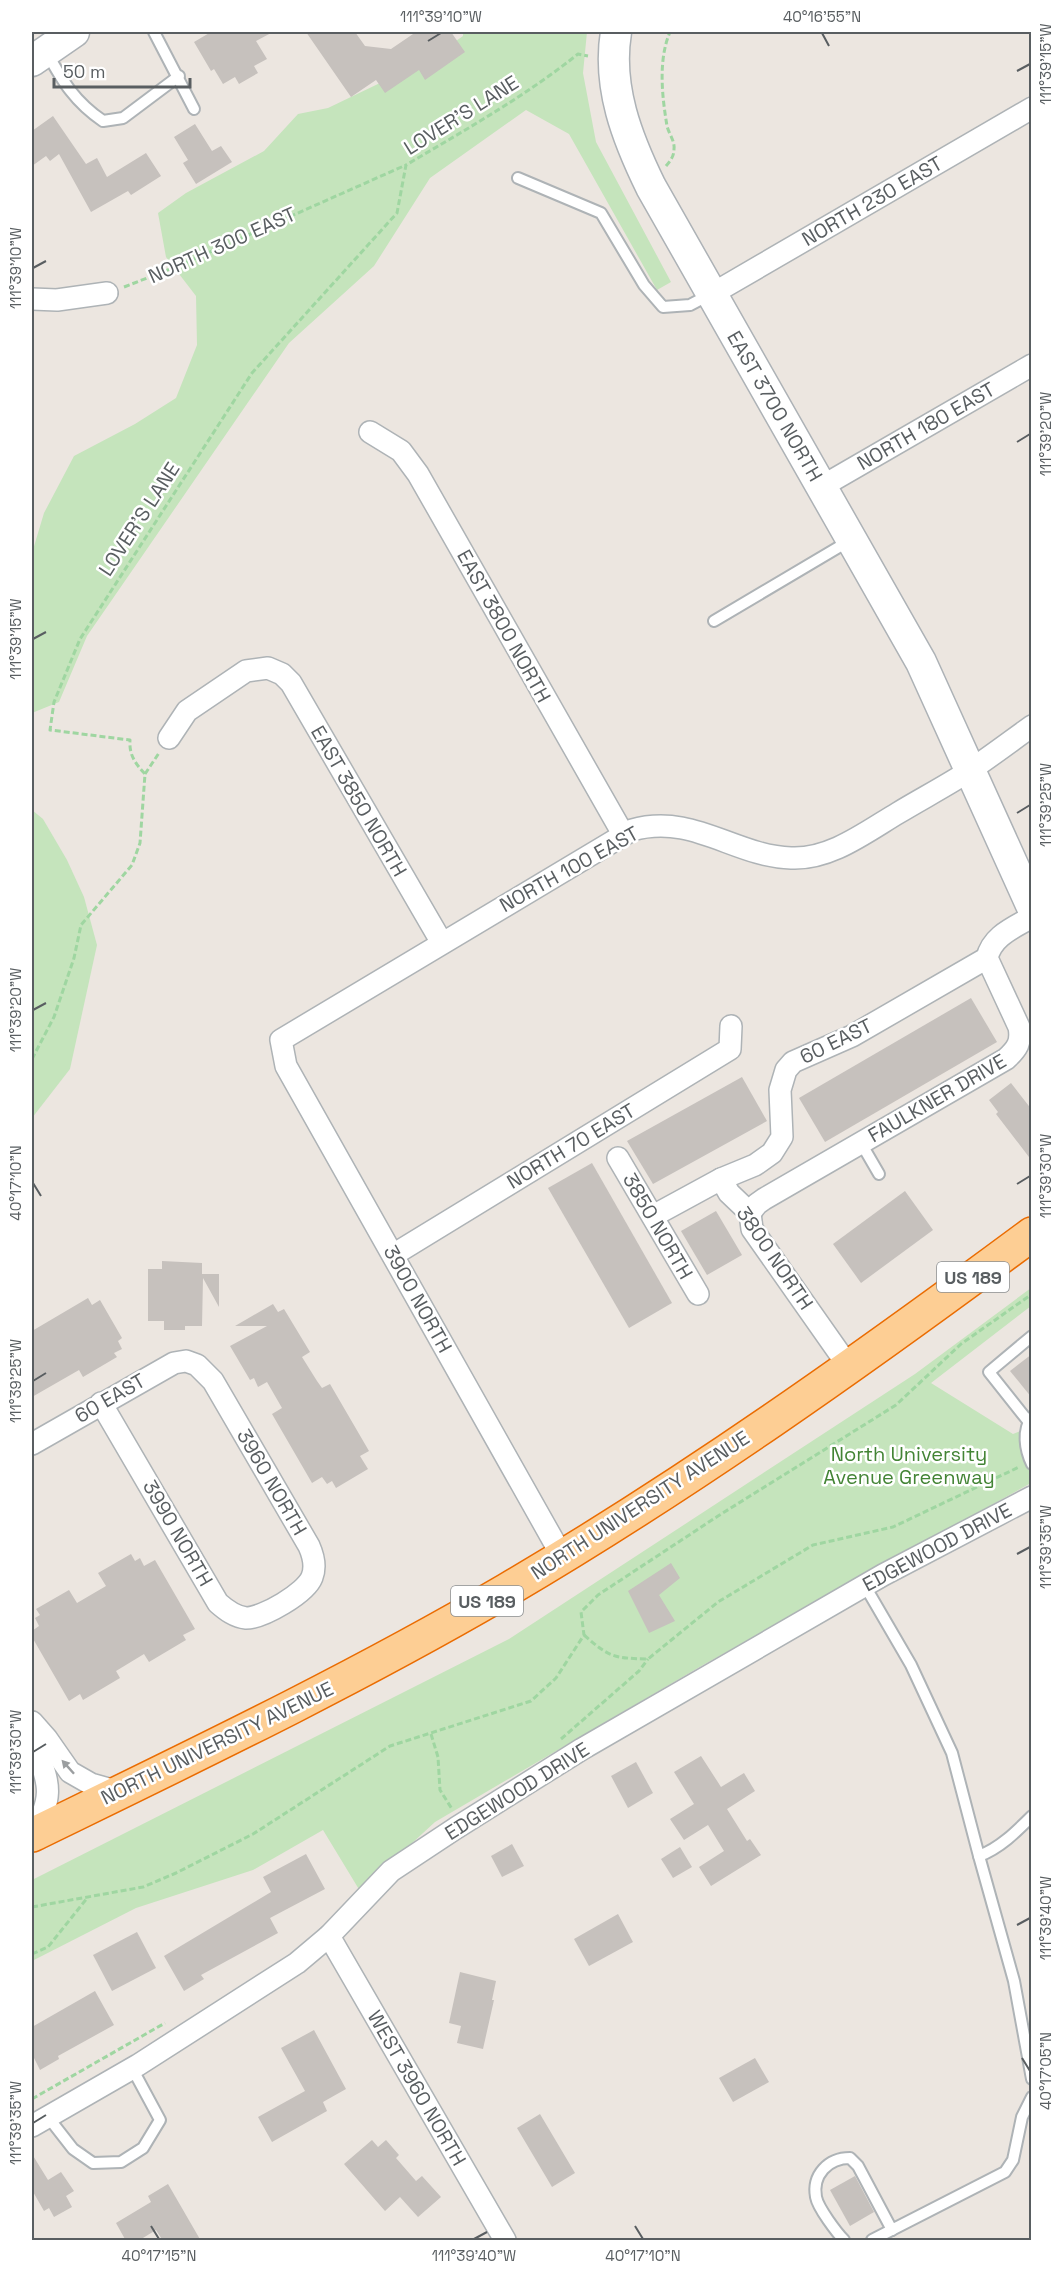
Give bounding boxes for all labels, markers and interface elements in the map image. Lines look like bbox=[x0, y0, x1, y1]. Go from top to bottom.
text: 111°39'10"W bbox=[400, 7, 482, 26]
text: 40°16'55"N bbox=[783, 7, 861, 26]
text: 111°39'15"W bbox=[1036, 23, 1055, 105]
scale bar bbox=[54, 51, 190, 89]
text: 50 m bbox=[63, 60, 105, 83]
street label: LOVER'S LANE bbox=[399, 69, 523, 161]
street label: NORTH 230 EAST bbox=[797, 150, 947, 252]
street label: NORTH 300 EAST bbox=[144, 201, 300, 289]
text: 111°39'10"W bbox=[6, 227, 25, 309]
street label: EAST 3700 NORTH bbox=[721, 326, 829, 486]
street label: NORTH 180 EAST bbox=[852, 376, 1000, 476]
text: 111°39'20"W bbox=[1036, 392, 1055, 476]
street label: LOVER'S LANE bbox=[93, 457, 185, 581]
street label: EAST 3800 NORTH bbox=[451, 545, 557, 707]
text: 111°39'15"W bbox=[6, 598, 25, 680]
street label: EAST 3850 NORTH bbox=[305, 721, 413, 881]
text: 111°39'25"W bbox=[1036, 763, 1055, 847]
street label: NORTH 100 EAST bbox=[495, 820, 643, 918]
text: 111°39'20"W bbox=[6, 968, 25, 1052]
street label: 60 EAST bbox=[796, 1012, 877, 1070]
street label: FAULKNER DRIVE bbox=[863, 1048, 1011, 1148]
street label: NORTH 70 EAST bbox=[502, 1097, 640, 1195]
text: 111°39'30"W bbox=[1036, 1134, 1055, 1218]
text: 40°17'10"N bbox=[6, 1145, 25, 1221]
street label: 3850 NORTH bbox=[617, 1168, 699, 1284]
street label: 3800 NORTH bbox=[731, 1201, 819, 1315]
street label: 3900 NORTH bbox=[378, 1241, 458, 1357]
road number: US 189 bbox=[937, 1262, 1009, 1292]
text: 111°39'25"W bbox=[6, 1339, 25, 1423]
street label: 60 EAST bbox=[70, 1367, 150, 1429]
street label: 3960 NORTH bbox=[231, 1424, 313, 1540]
street label: NORTH UNIVERSITY AVENUE bbox=[526, 1424, 754, 1586]
park label: North University Avenue Greenway bbox=[823, 1441, 995, 1490]
street label: 3990 NORTH bbox=[137, 1475, 219, 1591]
street label: EDGEWOOD DRIVE bbox=[858, 1497, 1016, 1597]
text: 111°39'35"W bbox=[1036, 1505, 1055, 1589]
road number: US 189 bbox=[451, 1586, 523, 1616]
street label: NORTH UNIVERSITY AVENUE bbox=[96, 1675, 338, 1811]
text: 111°39'30"W bbox=[6, 1710, 25, 1794]
street label: EDGEWOOD DRIVE bbox=[440, 1736, 594, 1846]
one-way arrow bbox=[61, 1760, 75, 1775]
text: 111°39'40"W bbox=[1036, 1876, 1055, 1960]
street label: WEST 3960 NORTH bbox=[362, 2006, 472, 2170]
text: 40°17'05"N bbox=[1036, 2032, 1055, 2110]
text: 111°39'35"W bbox=[6, 2081, 25, 2165]
text: 40°17'15"N bbox=[122, 2246, 196, 2265]
text: 111°39'40"W bbox=[432, 2246, 516, 2265]
text: 40°17'10"N bbox=[605, 2246, 681, 2265]

